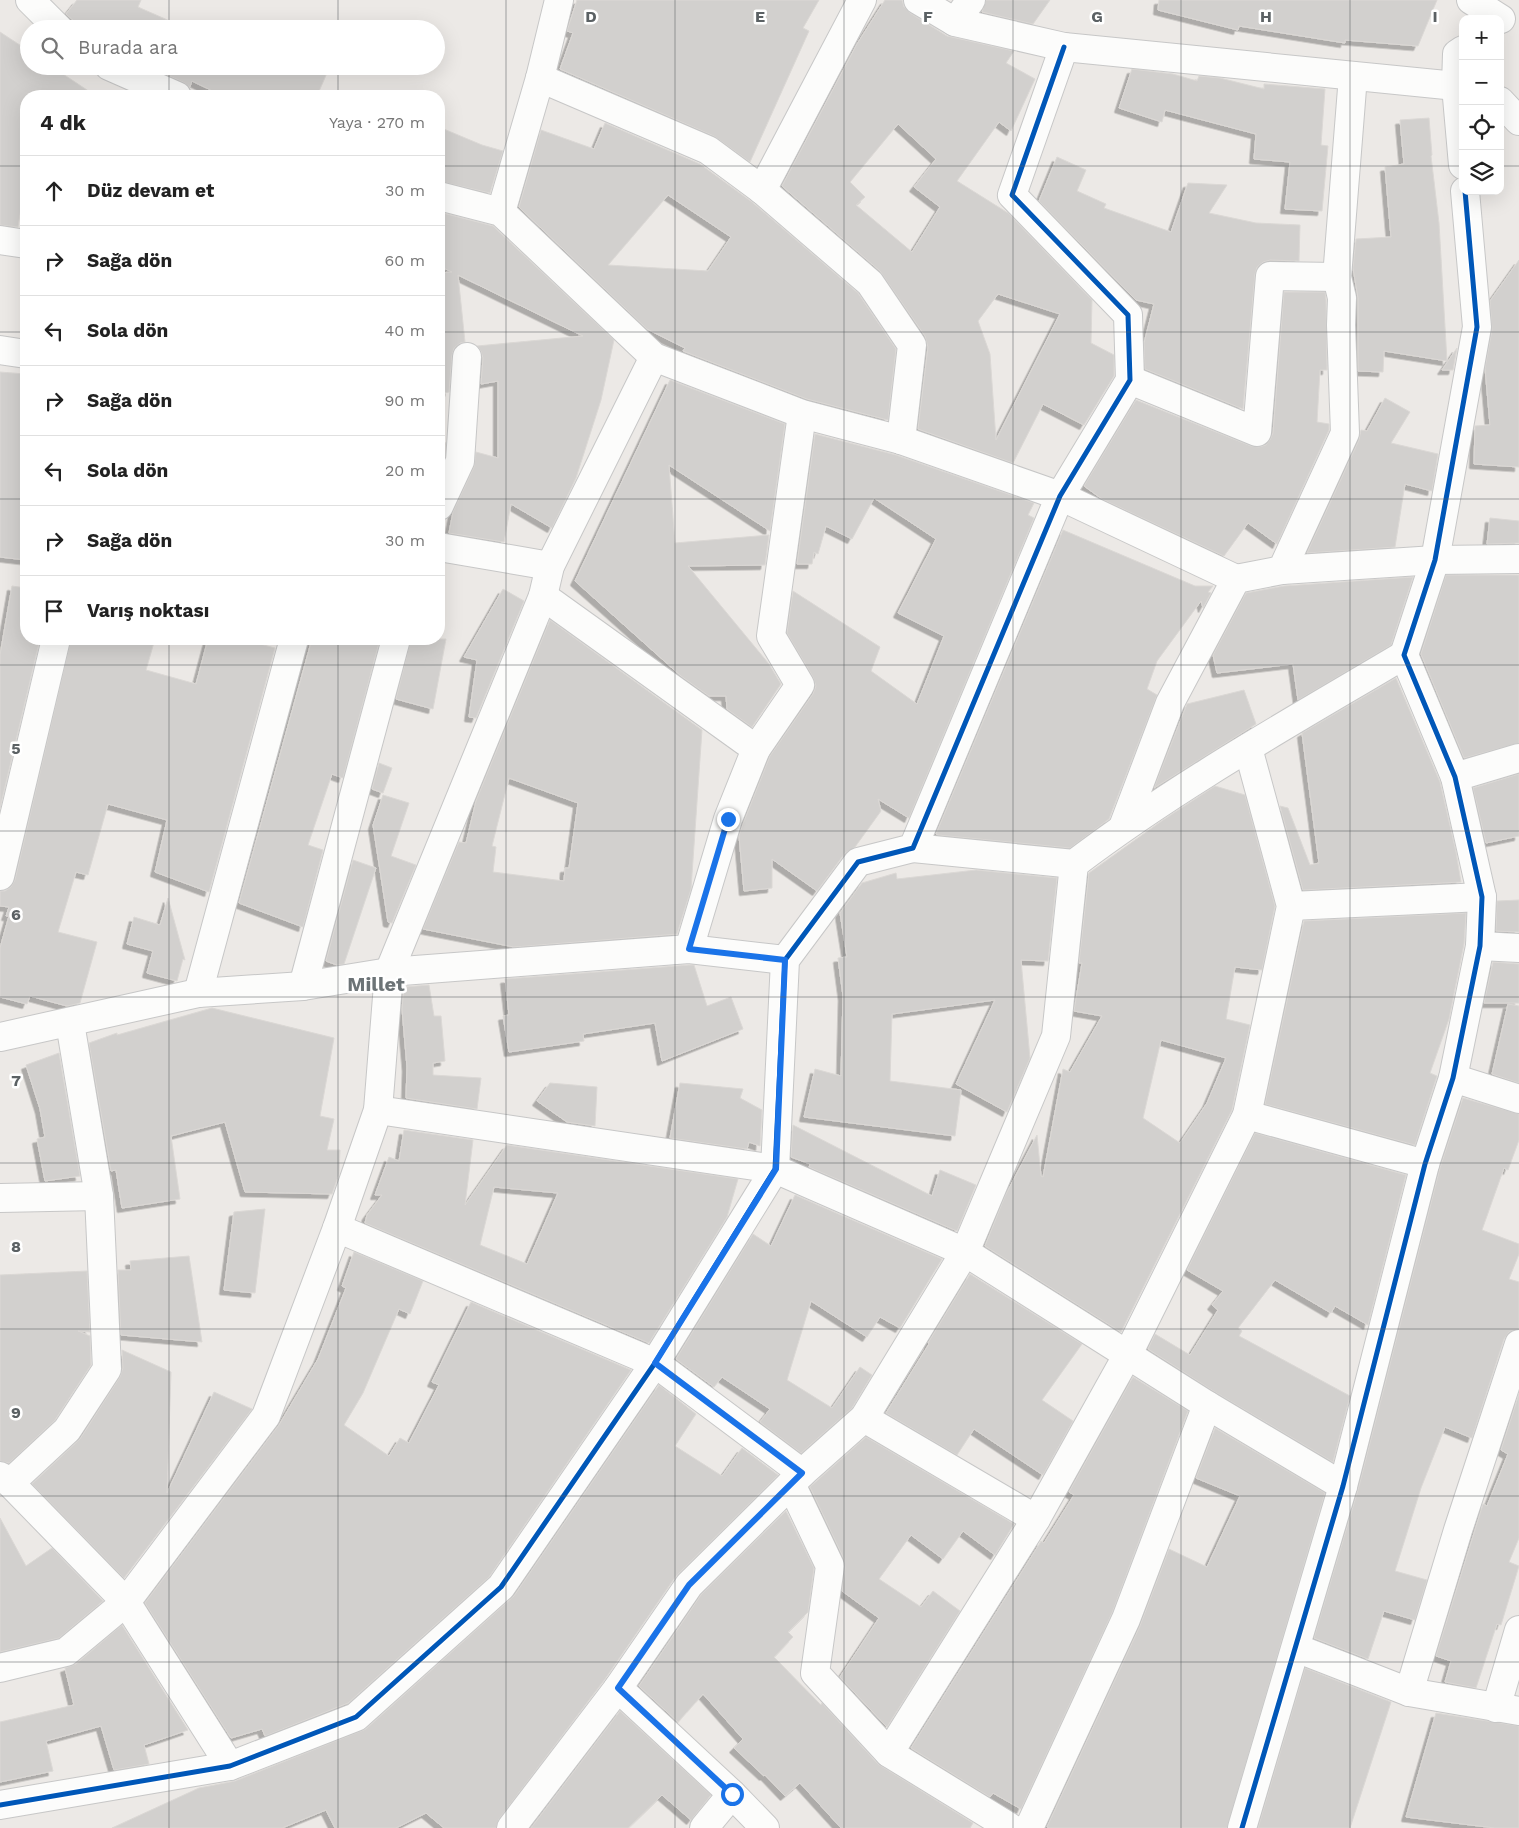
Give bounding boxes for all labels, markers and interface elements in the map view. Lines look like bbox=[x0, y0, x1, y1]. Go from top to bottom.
text: D bbox=[585, 7, 597, 26]
text: E bbox=[755, 7, 765, 26]
text: F bbox=[923, 7, 933, 26]
text: G bbox=[1091, 7, 1103, 26]
text: H bbox=[1260, 7, 1272, 26]
text: I bbox=[1432, 7, 1438, 26]
map controls bbox=[1459, 15, 1504, 195]
button: + bbox=[1459, 15, 1504, 60]
search box bbox=[20, 20, 445, 75]
icon: search bbox=[38, 34, 66, 62]
text: Burada ara bbox=[78, 36, 178, 59]
button: − bbox=[1459, 60, 1504, 105]
button: locate bbox=[1459, 105, 1504, 150]
text: 4 dk bbox=[40, 110, 86, 135]
text: Yaya · 270 m bbox=[329, 113, 425, 132]
button: layers bbox=[1459, 150, 1504, 195]
icon: ahead bbox=[40, 177, 68, 205]
text: Düz devam et bbox=[87, 179, 214, 202]
text: 30 m bbox=[385, 181, 425, 200]
icon: right bbox=[40, 247, 68, 275]
text: Sağa dön bbox=[87, 249, 172, 272]
text: 60 m bbox=[385, 251, 425, 270]
icon: left bbox=[40, 317, 68, 345]
text: Sola dön bbox=[87, 319, 168, 342]
text: 40 m bbox=[385, 321, 425, 340]
icon: right bbox=[40, 387, 68, 415]
text: Sağa dön bbox=[87, 389, 172, 412]
text: 90 m bbox=[384, 391, 425, 410]
icon: left bbox=[40, 457, 68, 485]
text: Sola dön bbox=[87, 459, 168, 482]
text: 20 m bbox=[385, 461, 425, 480]
icon: right bbox=[40, 527, 68, 555]
text: Sağa dön bbox=[87, 529, 172, 552]
text: 30 m bbox=[385, 531, 425, 550]
icon: arrive bbox=[40, 597, 68, 625]
text: Varış noktası bbox=[87, 599, 209, 622]
text: 5 bbox=[11, 739, 21, 758]
route end bbox=[717, 808, 740, 831]
text: 6 bbox=[11, 905, 21, 924]
district label: Millet bbox=[347, 972, 405, 996]
text: 7 bbox=[11, 1071, 21, 1090]
text: 8 bbox=[11, 1237, 21, 1256]
text: 9 bbox=[11, 1403, 21, 1422]
route start bbox=[721, 1783, 744, 1806]

